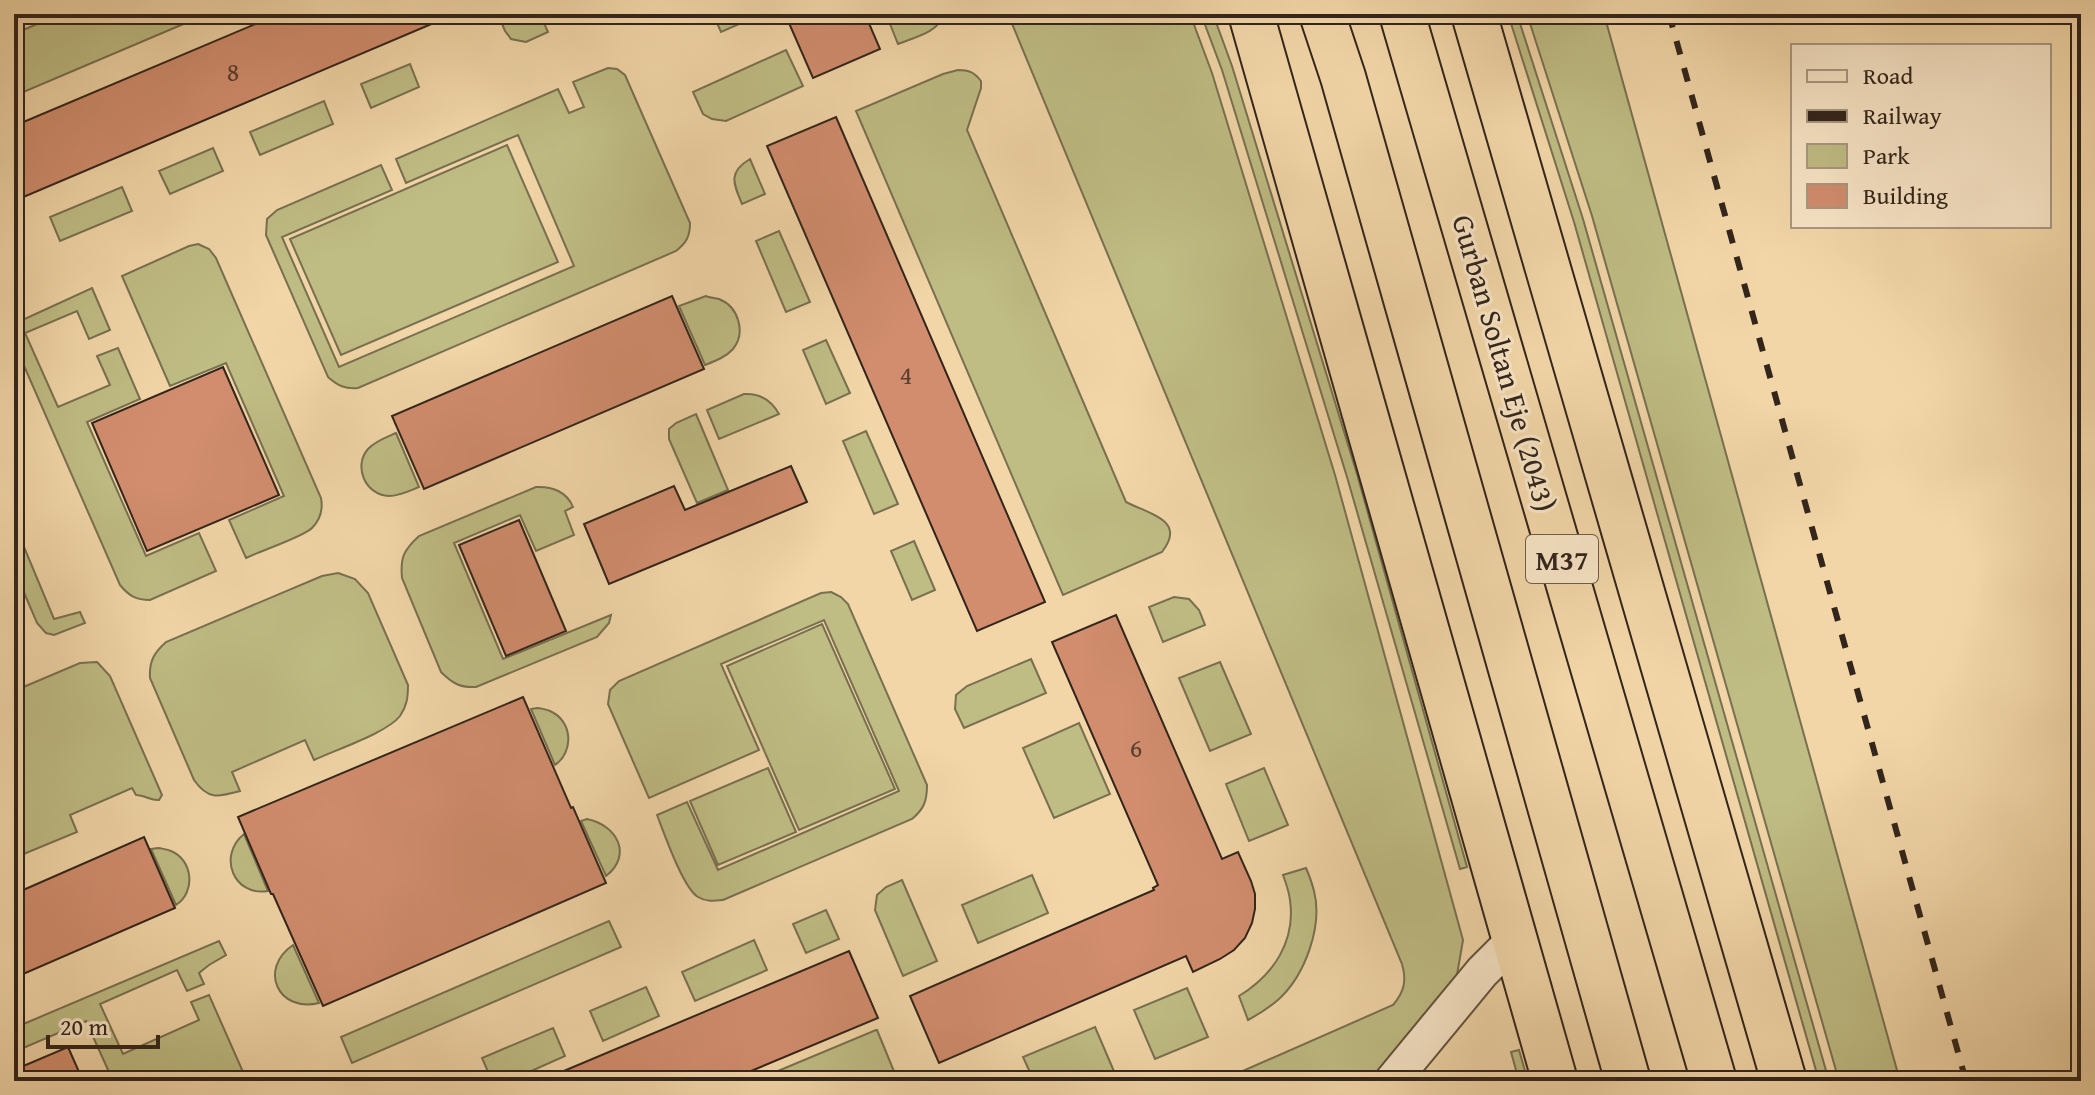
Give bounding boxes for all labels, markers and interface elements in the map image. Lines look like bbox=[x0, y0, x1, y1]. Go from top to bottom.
legend bbox=[1791, 44, 2051, 228]
house number: 8 bbox=[227, 52, 239, 91]
text: Road bbox=[1863, 58, 1913, 93]
text: Railway bbox=[1863, 98, 1942, 133]
text: Park bbox=[1863, 138, 1910, 173]
text: Building bbox=[1863, 178, 1948, 213]
street label: Gurban Soltan Eje (2043) bbox=[1442, 209, 1568, 517]
house number: 4 bbox=[900, 355, 912, 394]
road number: M37 bbox=[1526, 535, 1598, 583]
house number: 6 bbox=[1130, 728, 1142, 767]
scale bar bbox=[48, 999, 158, 1049]
text: 20 m bbox=[60, 1009, 108, 1044]

